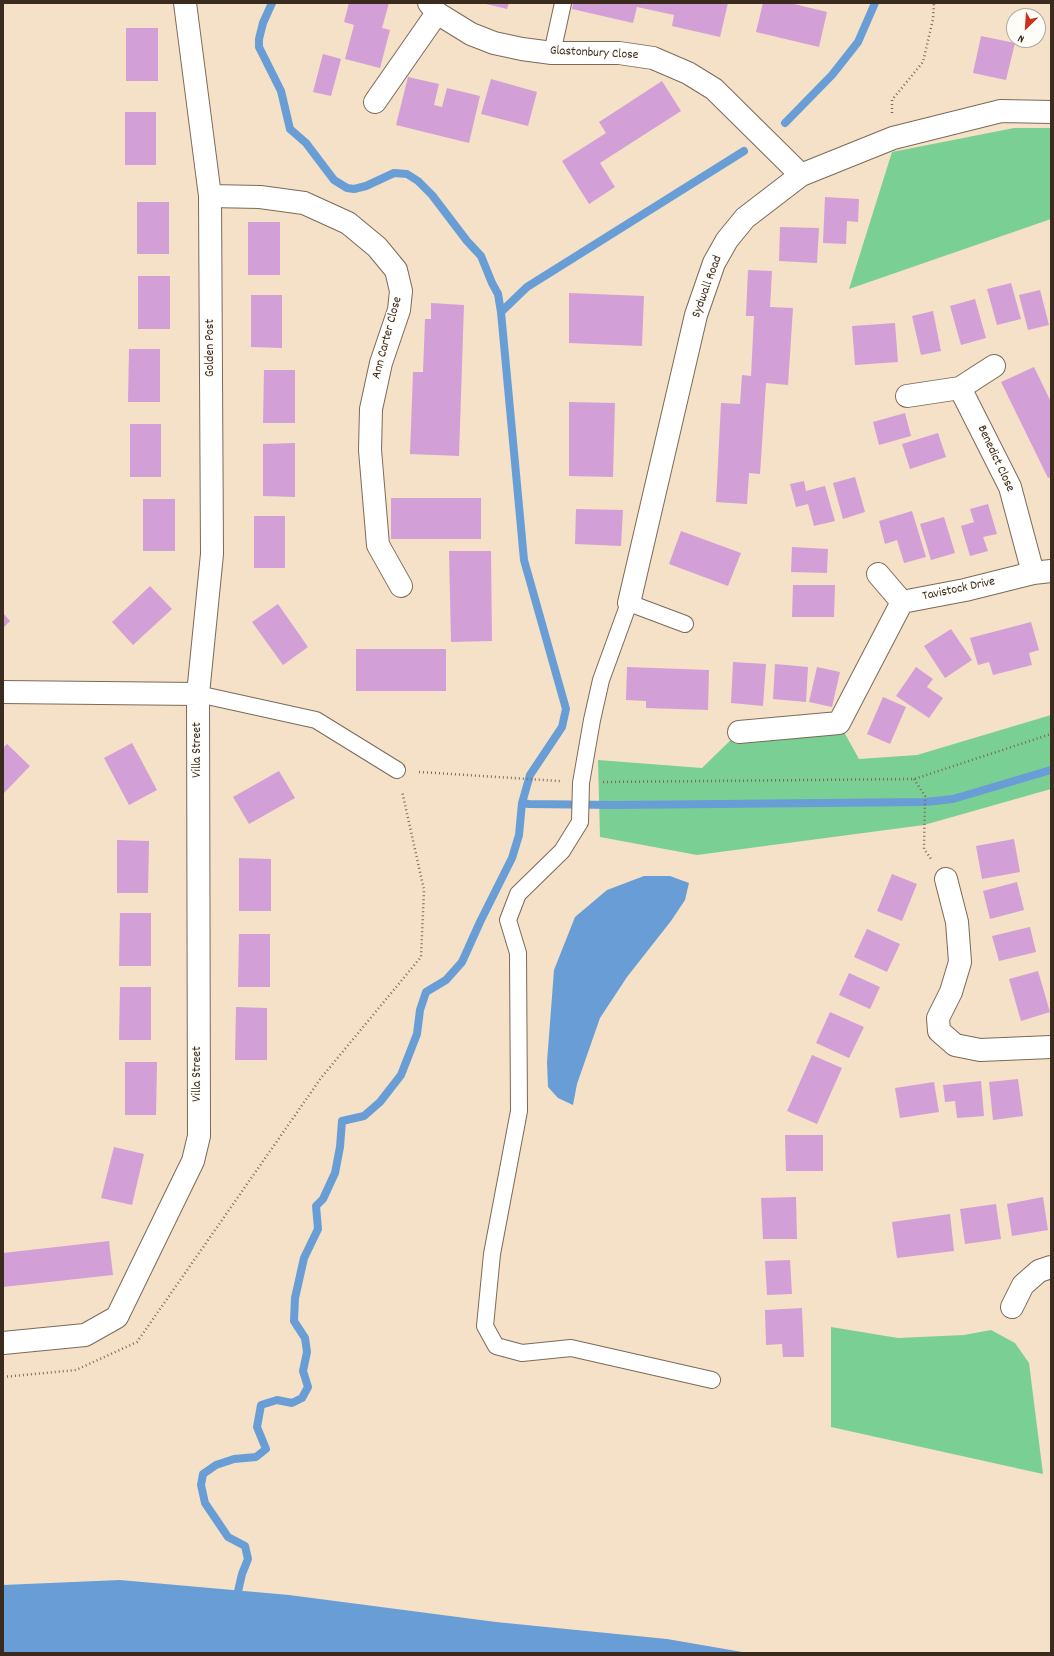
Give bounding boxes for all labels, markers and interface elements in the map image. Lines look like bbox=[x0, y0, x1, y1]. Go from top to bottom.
north arrow bbox=[1006, 8, 1046, 48]
text: N bbox=[1016, 30, 1027, 46]
street label: Glastonbury Close bbox=[549, 44, 639, 64]
street label: Sydwall Road bbox=[690, 254, 726, 320]
street label: Ann Carter Close bbox=[370, 295, 406, 381]
street label: Golden Post bbox=[203, 319, 219, 377]
street label: Benedict Close bbox=[973, 423, 1017, 495]
street label: Tavistock Drive bbox=[921, 575, 997, 605]
street label: Villa Street bbox=[190, 722, 206, 778]
street label: Villa Street bbox=[190, 1046, 206, 1102]

